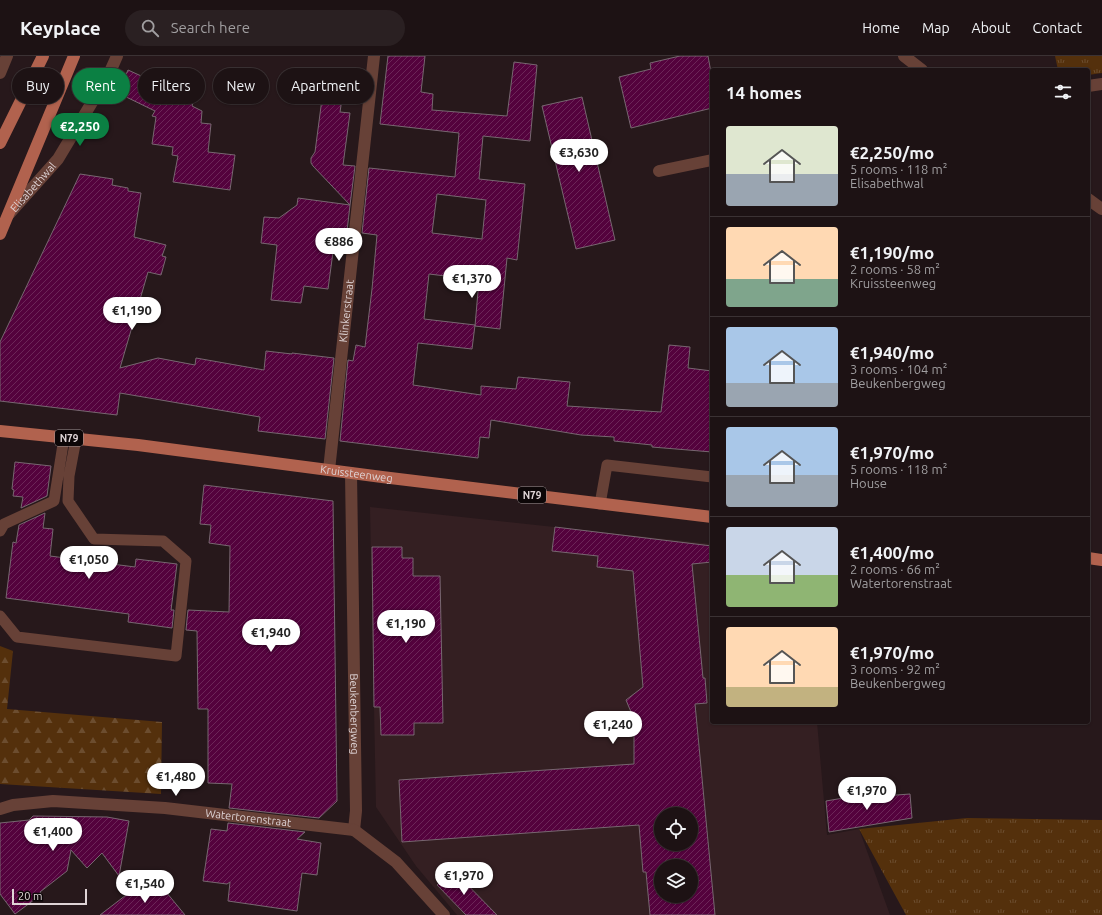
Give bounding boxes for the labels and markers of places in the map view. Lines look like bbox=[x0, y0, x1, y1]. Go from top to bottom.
pin: €2,250 bbox=[47, 113, 113, 147]
pin: €3,630 bbox=[546, 139, 612, 173]
pin: €886 bbox=[315, 228, 363, 262]
pin: €1,370 bbox=[439, 265, 505, 299]
pin: €1,190 bbox=[99, 297, 165, 331]
pin: €1,050 bbox=[56, 546, 122, 580]
pin: €1,190 bbox=[373, 610, 439, 644]
pin: €1,940 bbox=[238, 619, 304, 653]
pin: €1,240 bbox=[580, 711, 646, 745]
pin: €1,480 bbox=[143, 763, 209, 797]
pin: €1,970 bbox=[834, 777, 900, 811]
pin: €1,400 bbox=[20, 818, 86, 852]
pin: €1,970 bbox=[431, 862, 497, 896]
pin: €1,540 bbox=[112, 870, 178, 904]

